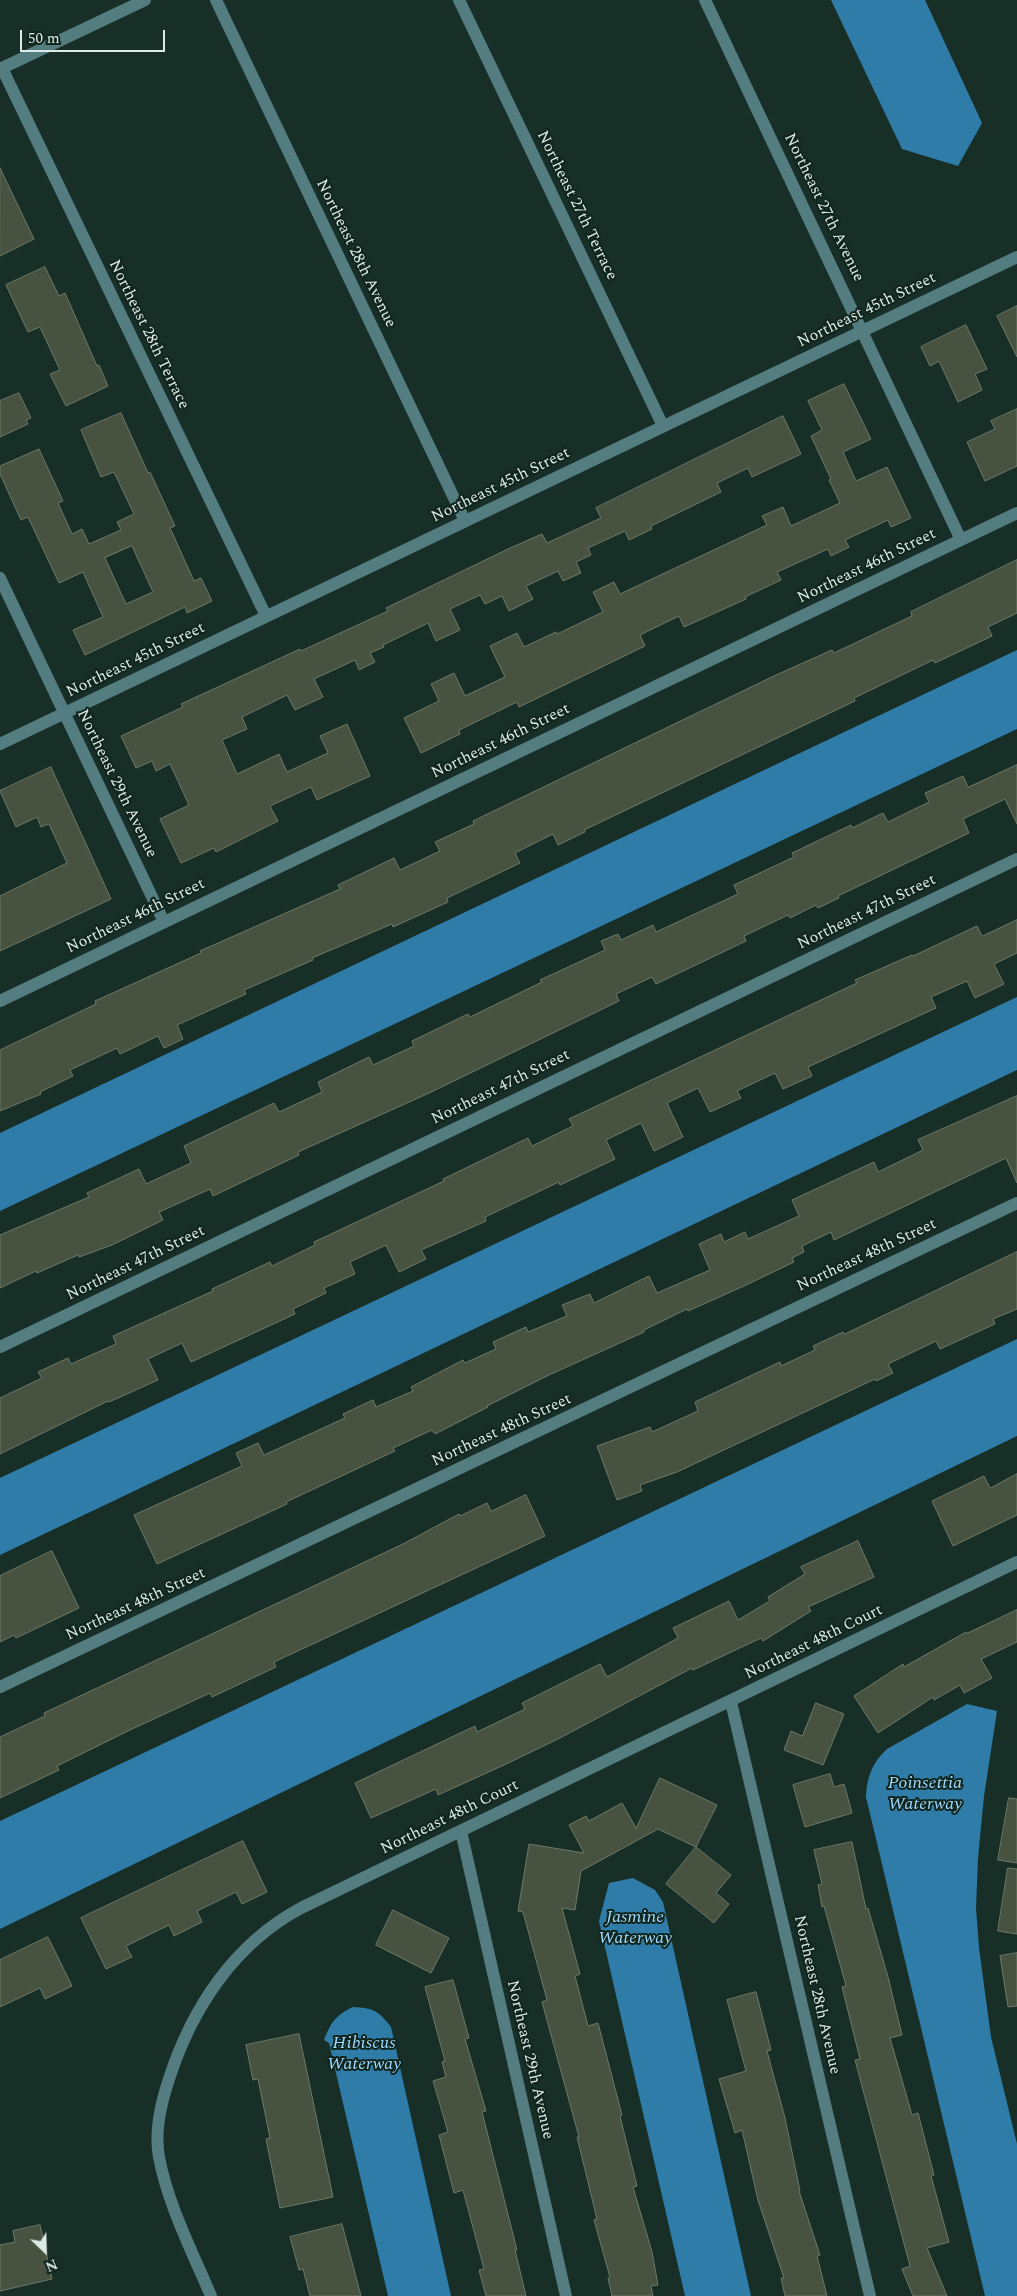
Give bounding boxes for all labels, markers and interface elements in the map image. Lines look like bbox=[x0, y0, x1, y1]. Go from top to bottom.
scale bar bbox=[22, 20, 168, 52]
text: 50 m bbox=[28, 27, 60, 50]
street label: Northeast 27th Terrace bbox=[532, 128, 620, 284]
street label: Northeast 27th Avenue bbox=[779, 131, 867, 285]
street label: Northeast 28th Avenue bbox=[311, 177, 399, 331]
street label: Northeast 28th Terrace bbox=[104, 257, 192, 413]
street label: Northeast 45th Street bbox=[795, 269, 939, 353]
street label: Northeast 45th Street bbox=[429, 444, 573, 528]
street label: Northeast 46th Street bbox=[795, 525, 939, 609]
street label: Northeast 45th Street bbox=[64, 619, 208, 703]
street label: Northeast 46th Street bbox=[429, 700, 573, 784]
street label: Northeast 29th Avenue bbox=[72, 707, 160, 861]
street label: Northeast 47th Street bbox=[795, 871, 939, 955]
street label: Northeast 46th Street bbox=[64, 875, 208, 959]
street label: Northeast 47th Street bbox=[429, 1046, 573, 1130]
street label: Northeast 48th Street bbox=[794, 1215, 940, 1297]
street label: Northeast 47th Street bbox=[64, 1222, 208, 1306]
street label: Northeast 48th Street bbox=[429, 1390, 575, 1472]
street label: Northeast 48th Street bbox=[63, 1564, 209, 1646]
street label: Northeast 48th Court bbox=[742, 1601, 886, 1685]
water label: Poinsettia Waterway bbox=[888, 1773, 962, 1816]
street label: Northeast 48th Court bbox=[378, 1776, 522, 1860]
water label: Jasmine Waterway bbox=[598, 1907, 672, 1950]
street label: Northeast 28th Avenue bbox=[788, 1914, 844, 2076]
street label: Northeast 29th Avenue bbox=[501, 1979, 557, 2141]
water label: Hibiscus Waterway bbox=[327, 2033, 401, 2076]
north arrow bbox=[20, 2226, 70, 2276]
text: N bbox=[42, 2253, 61, 2277]

